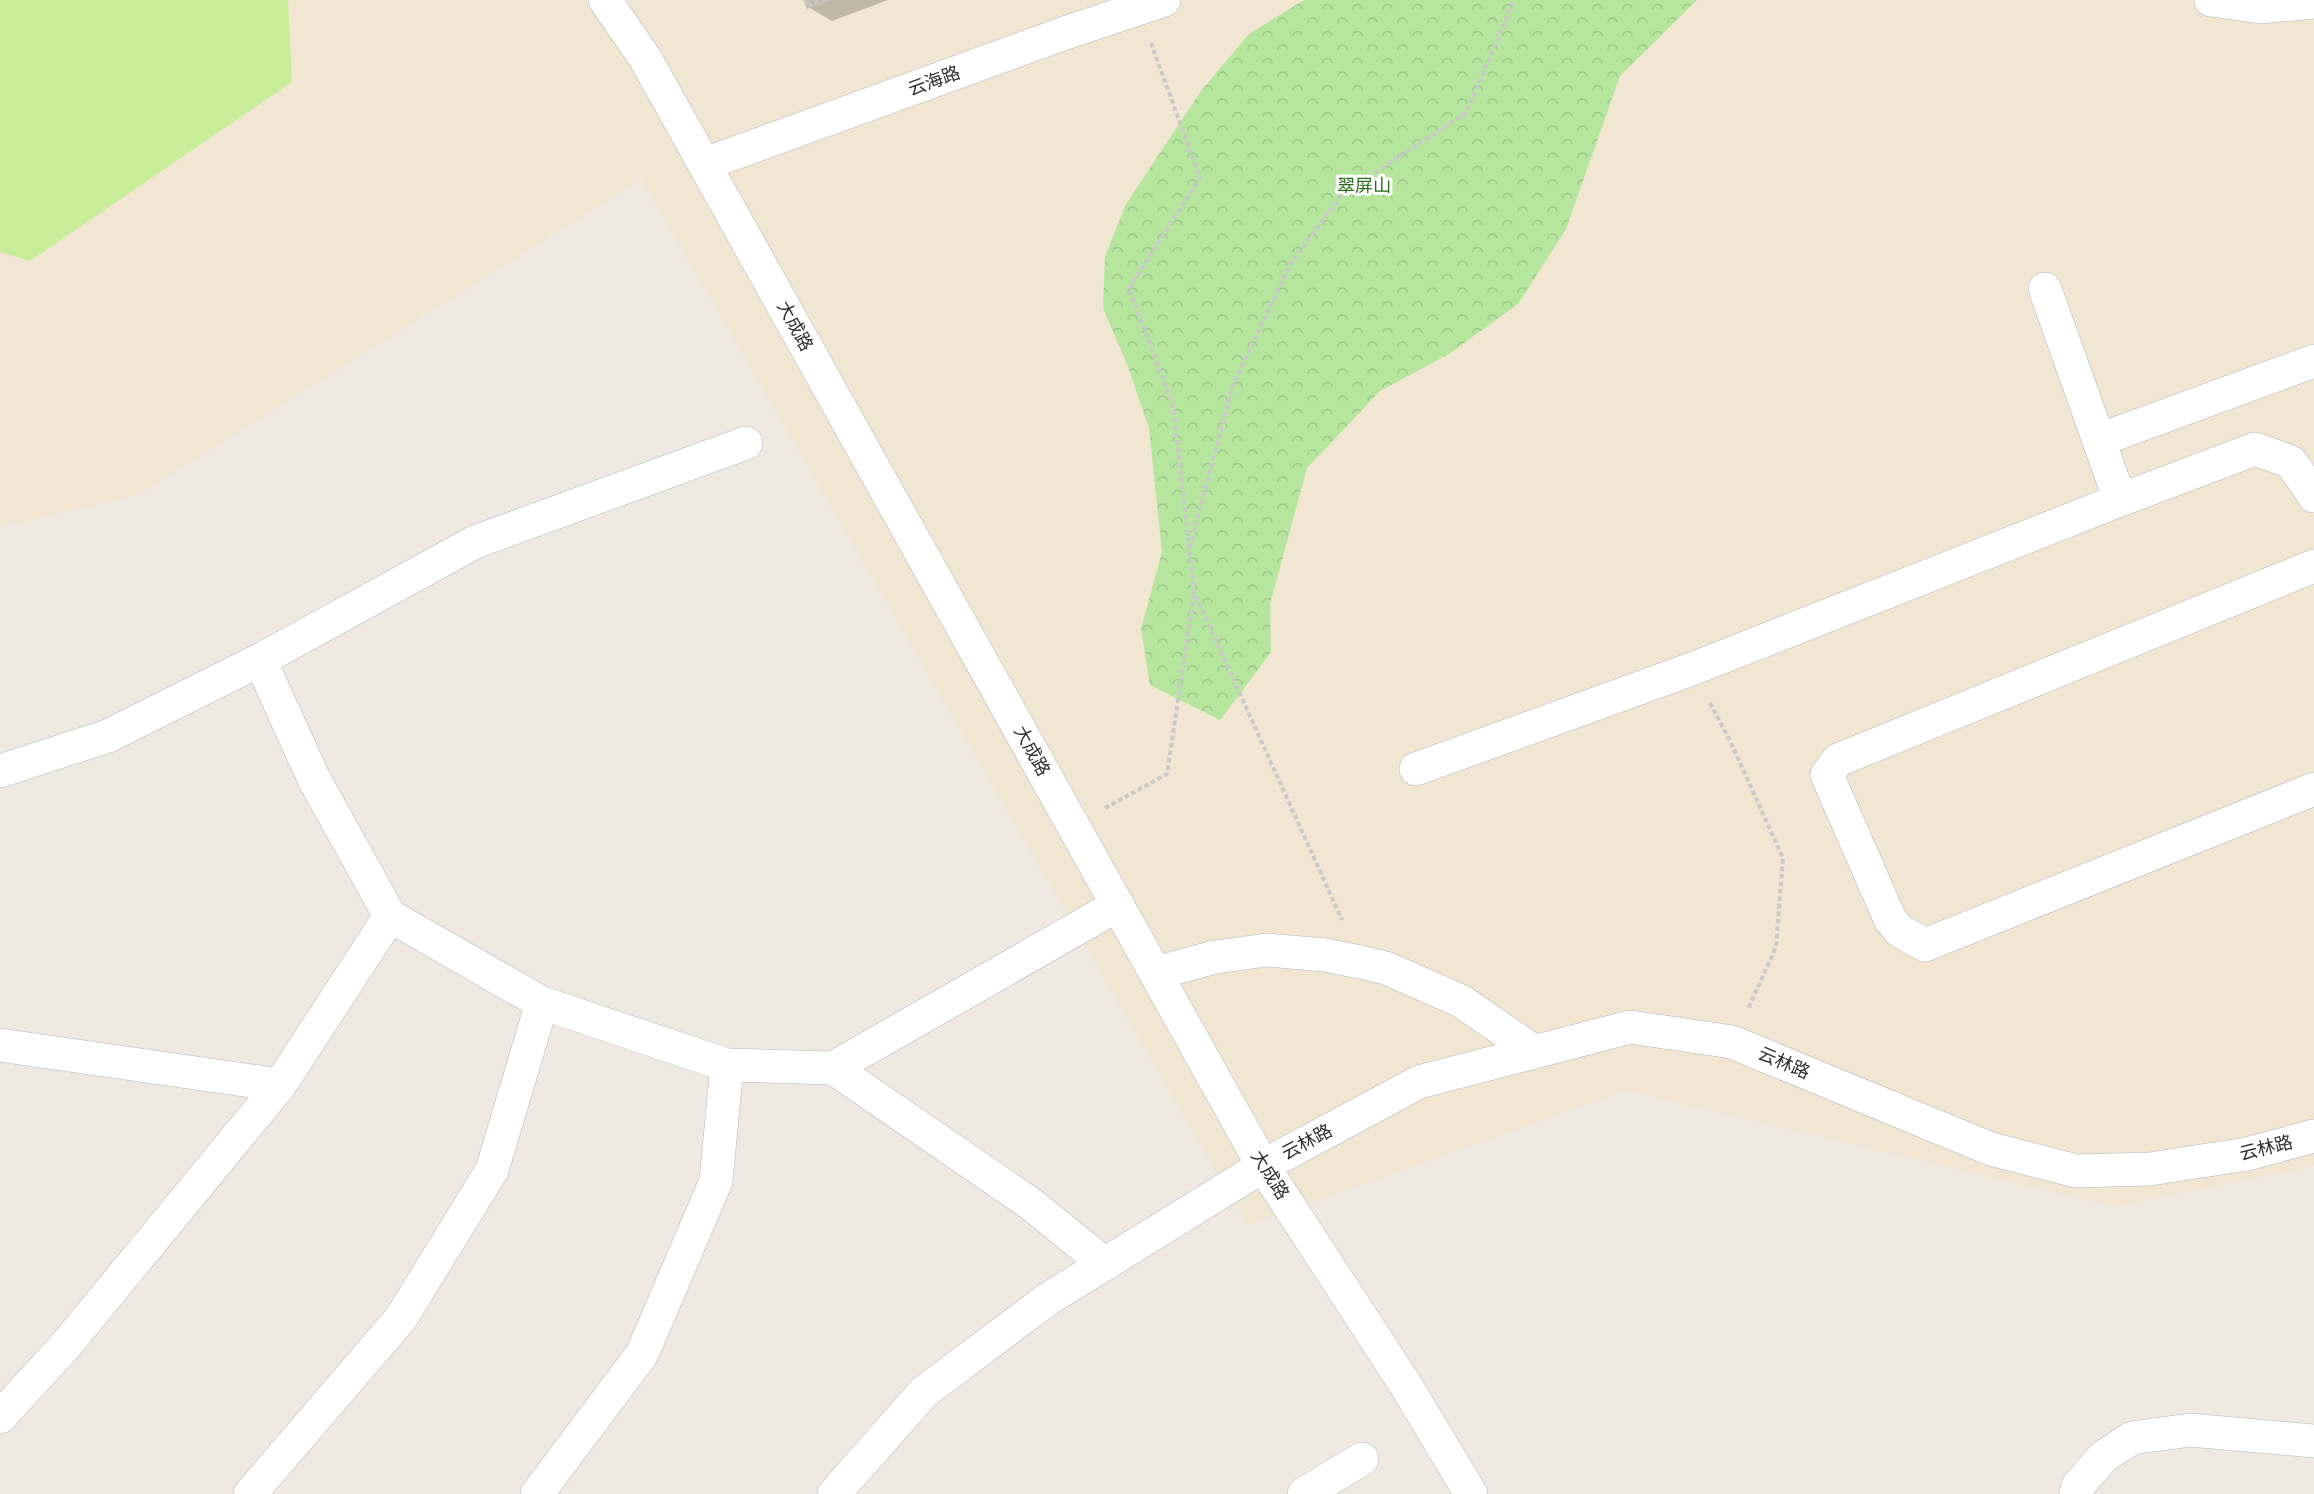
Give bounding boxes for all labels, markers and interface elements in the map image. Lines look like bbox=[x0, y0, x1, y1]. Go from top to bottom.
street label: 云海路 bbox=[905, 61, 963, 101]
park label: 翠屏山 bbox=[1337, 175, 1391, 197]
street label: 大成路 bbox=[772, 297, 818, 355]
street label: 大成路 bbox=[1009, 722, 1055, 780]
street label: 云林路 bbox=[1755, 1042, 1813, 1084]
street label: 云林路 bbox=[1278, 1120, 1336, 1164]
street label: 云林路 bbox=[2237, 1131, 2295, 1165]
street label: 大成路 bbox=[1246, 1146, 1294, 1204]

